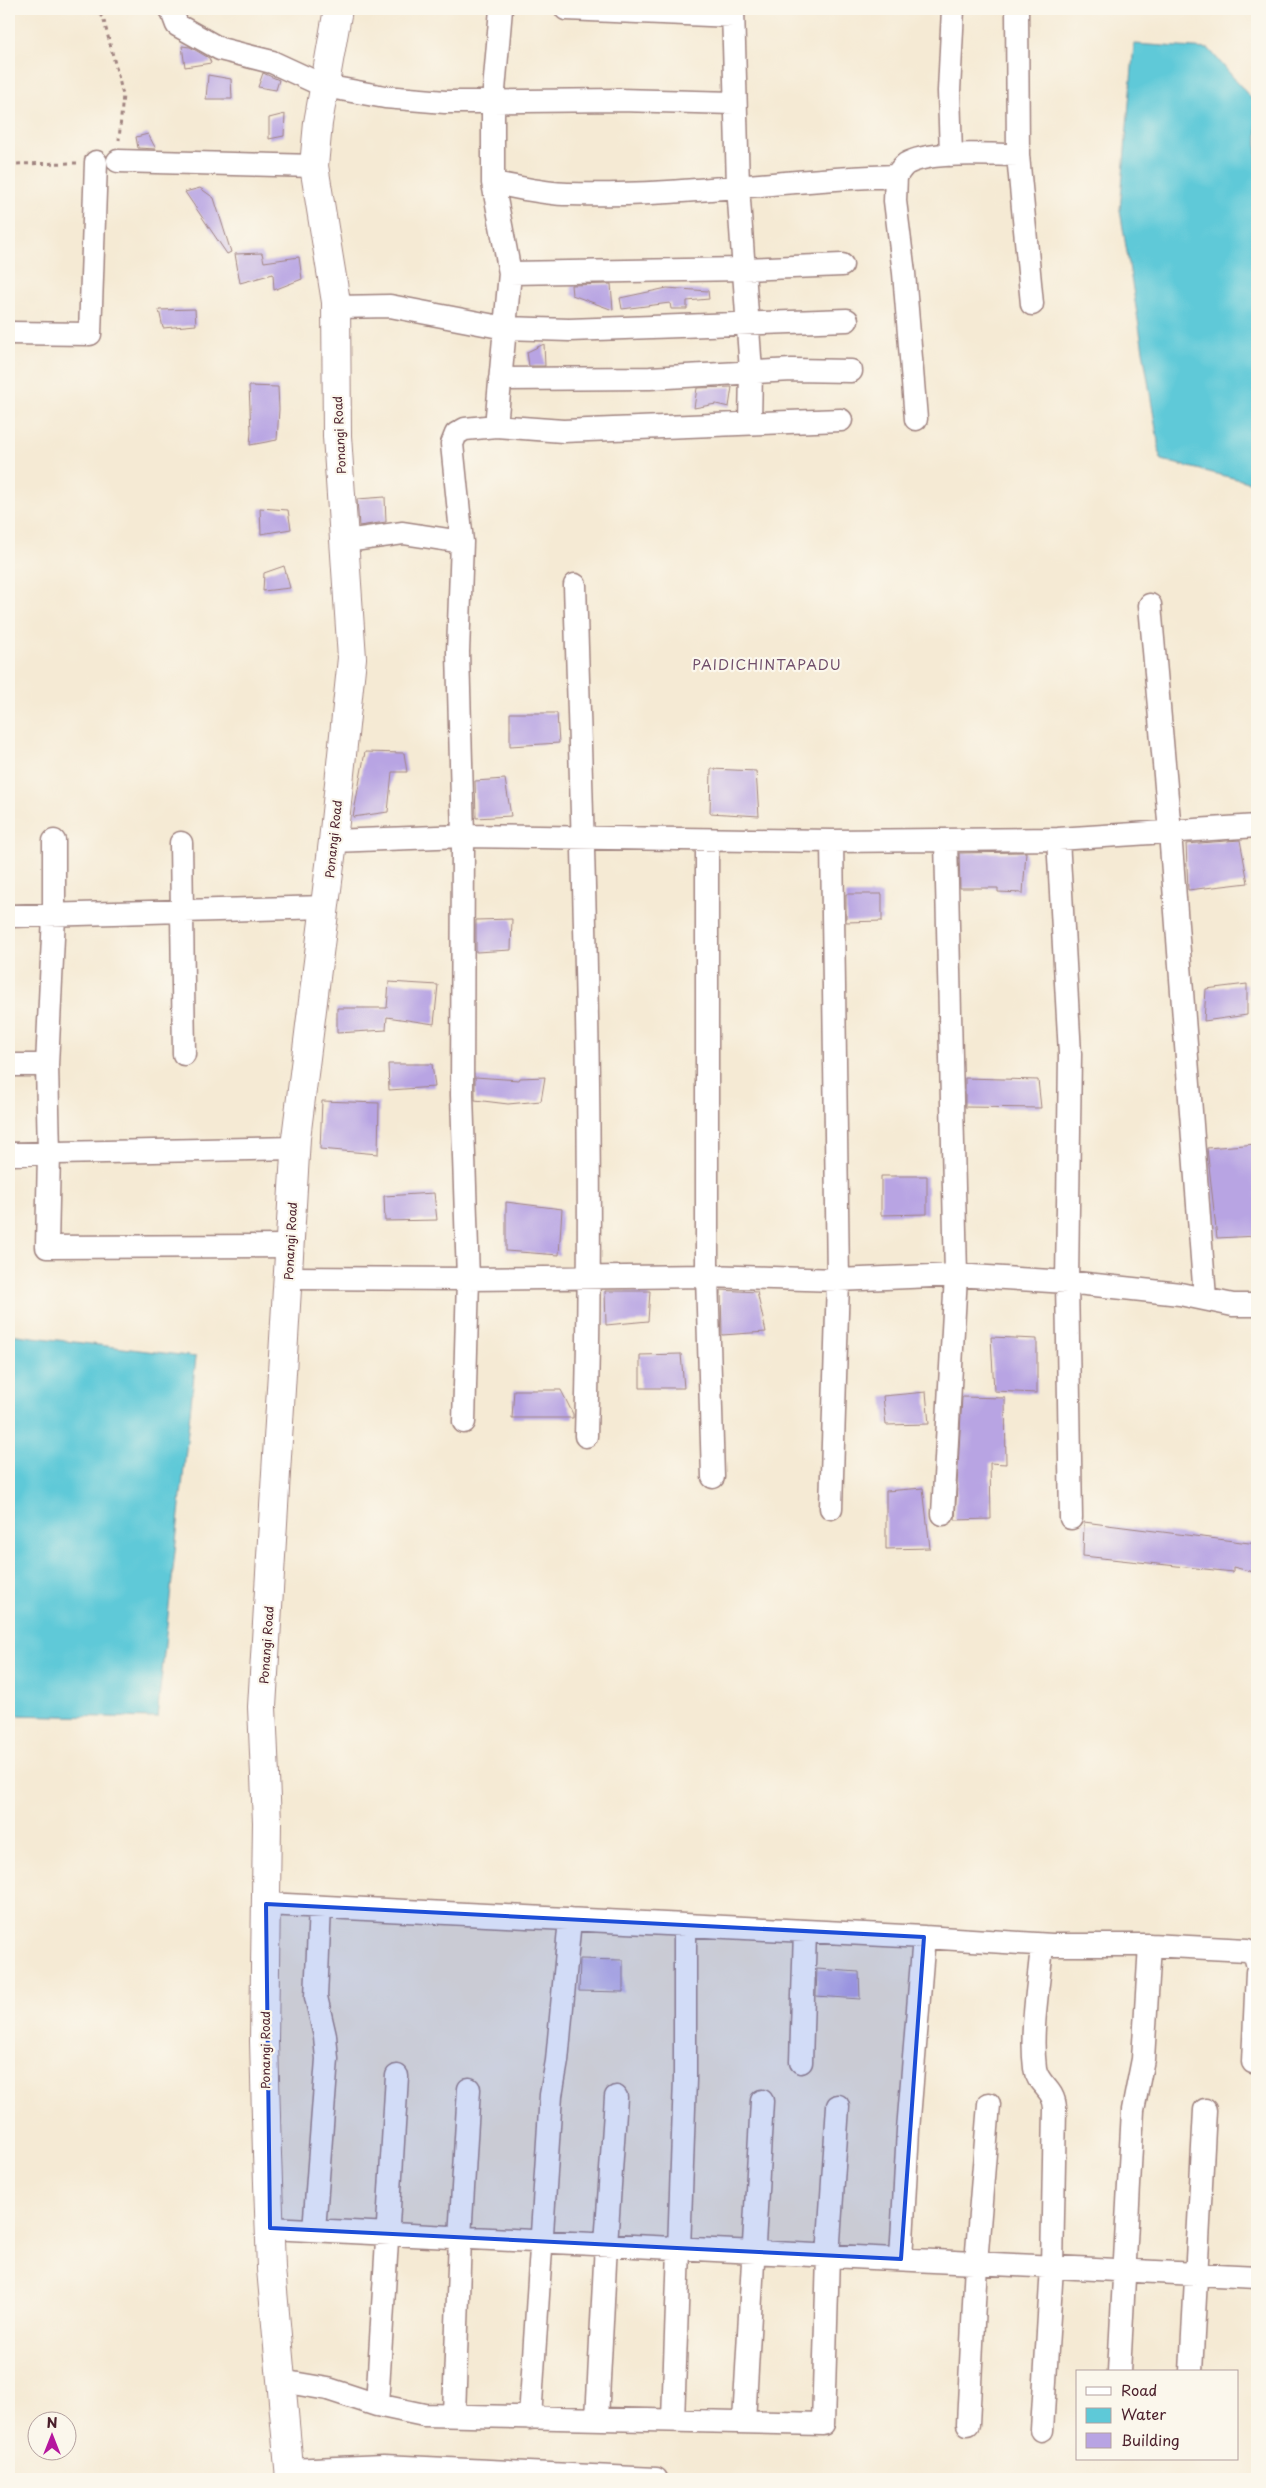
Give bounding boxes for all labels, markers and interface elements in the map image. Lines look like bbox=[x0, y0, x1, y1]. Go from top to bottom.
street label: Ponangi Road bbox=[328, 395, 350, 475]
district label: PAIDICHINTAPADU bbox=[692, 654, 842, 675]
street label: Ponangi Road bbox=[320, 799, 346, 879]
street label: Ponangi Road bbox=[279, 1201, 301, 1281]
street label: Ponangi Road bbox=[254, 1605, 278, 1685]
street label: Ponangi Road bbox=[256, 2011, 274, 2089]
legend bbox=[1076, 2370, 1238, 2460]
text: Road bbox=[1121, 2378, 1157, 2401]
text: Water bbox=[1121, 2402, 1166, 2425]
north arrow bbox=[28, 2410, 78, 2460]
text: N bbox=[46, 2412, 58, 2433]
text: Building bbox=[1121, 2428, 1180, 2451]

